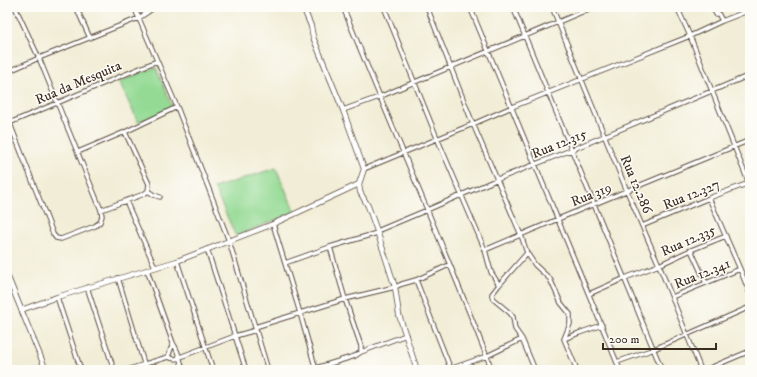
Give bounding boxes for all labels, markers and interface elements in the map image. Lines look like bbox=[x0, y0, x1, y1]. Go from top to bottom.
street label: Rua da Mesquita bbox=[33, 57, 124, 109]
street label: Rua 12.315 bbox=[529, 125, 590, 163]
street label: Rua 12.286 bbox=[616, 152, 657, 217]
street label: Rua 12.327 bbox=[660, 175, 722, 214]
street label: Rua 319 bbox=[568, 179, 614, 211]
street label: Rua 12.335 bbox=[658, 221, 719, 261]
street label: Rua 12.341 bbox=[672, 255, 733, 293]
scale bar bbox=[603, 325, 716, 351]
text: 200 m bbox=[609, 332, 639, 347]

